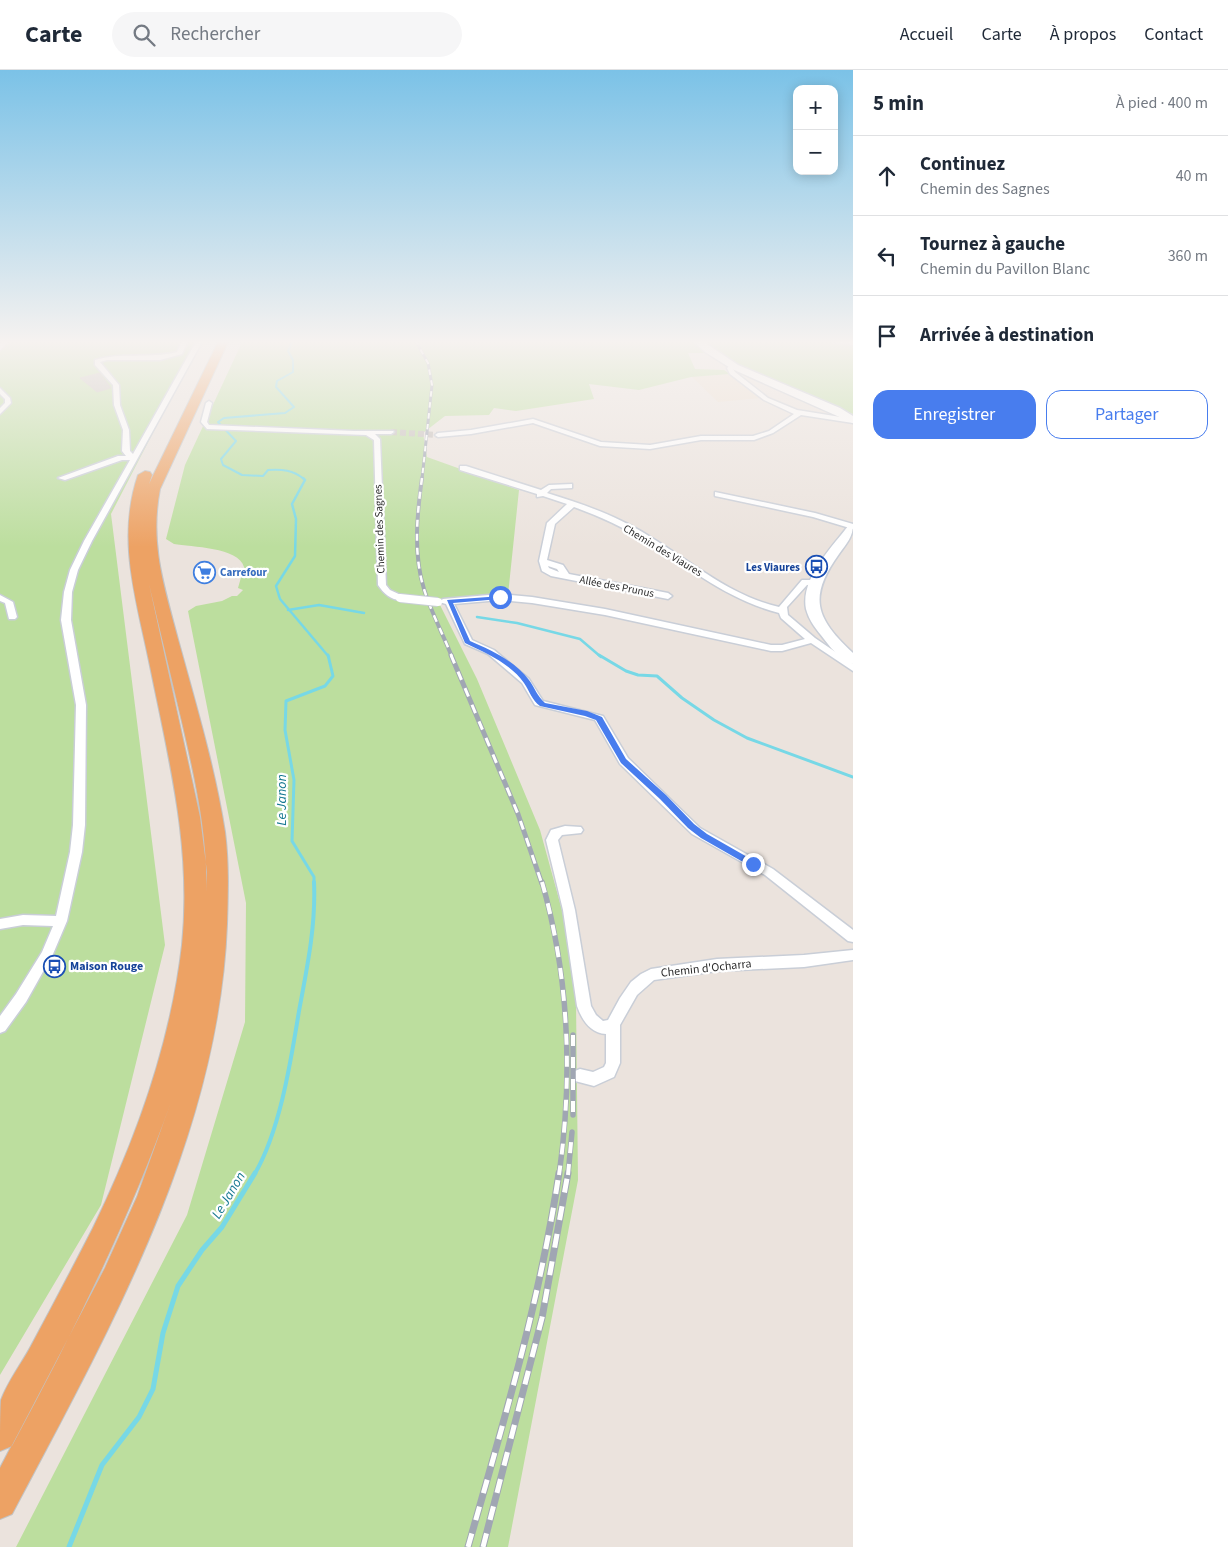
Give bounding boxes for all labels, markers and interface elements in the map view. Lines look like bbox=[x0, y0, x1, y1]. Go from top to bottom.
search box bbox=[112, 12, 462, 57]
text: Carte bbox=[25, 17, 82, 52]
icon: search bbox=[130, 21, 158, 49]
text: Rechercher bbox=[170, 21, 260, 48]
text: Accueil bbox=[900, 22, 953, 47]
text: Carte bbox=[981, 22, 1022, 47]
text: À propos bbox=[1050, 22, 1116, 47]
text: Contact bbox=[1144, 22, 1203, 47]
map controls bbox=[793, 85, 838, 175]
button: + bbox=[793, 85, 838, 130]
text: 5 min bbox=[873, 88, 924, 118]
text: À pied · 400 m bbox=[1116, 92, 1208, 114]
button: − bbox=[793, 130, 838, 175]
text: Continuez bbox=[920, 151, 1005, 178]
icon: ahead bbox=[873, 162, 901, 190]
text: 40 m bbox=[1176, 165, 1208, 187]
text: Chemin des Sagnes bbox=[920, 178, 1050, 200]
text: Tournez à gauche bbox=[920, 231, 1065, 258]
icon: left bbox=[873, 242, 901, 270]
text: 360 m bbox=[1168, 245, 1208, 267]
text: Chemin du Pavillon Blanc bbox=[920, 258, 1090, 280]
icon: arrive bbox=[873, 322, 901, 350]
text: Arrivée à destination bbox=[920, 322, 1094, 349]
button: Enregistrer bbox=[873, 390, 1036, 439]
button: Partager bbox=[1046, 390, 1208, 439]
street label: Chemin des Sagnes bbox=[370, 484, 389, 574]
street label: Chemin des Viaures bbox=[620, 521, 705, 580]
bus stop icon: Les Viaures bbox=[804, 555, 828, 579]
supermarket icon: Carrefour bbox=[192, 560, 216, 584]
place label: Les Viaures bbox=[746, 560, 800, 575]
place label: Carrefour bbox=[220, 565, 267, 580]
street label: Allée des Prunus bbox=[578, 572, 656, 601]
route start bbox=[489, 586, 512, 609]
water label: Le Janon bbox=[272, 774, 292, 826]
route end bbox=[742, 853, 765, 876]
bus stop icon: Maison Rouge bbox=[42, 954, 66, 978]
street label: Chemin d'Ocharra bbox=[660, 955, 752, 982]
place label: Maison Rouge bbox=[70, 958, 143, 975]
water label: Le Janon bbox=[207, 1168, 251, 1223]

